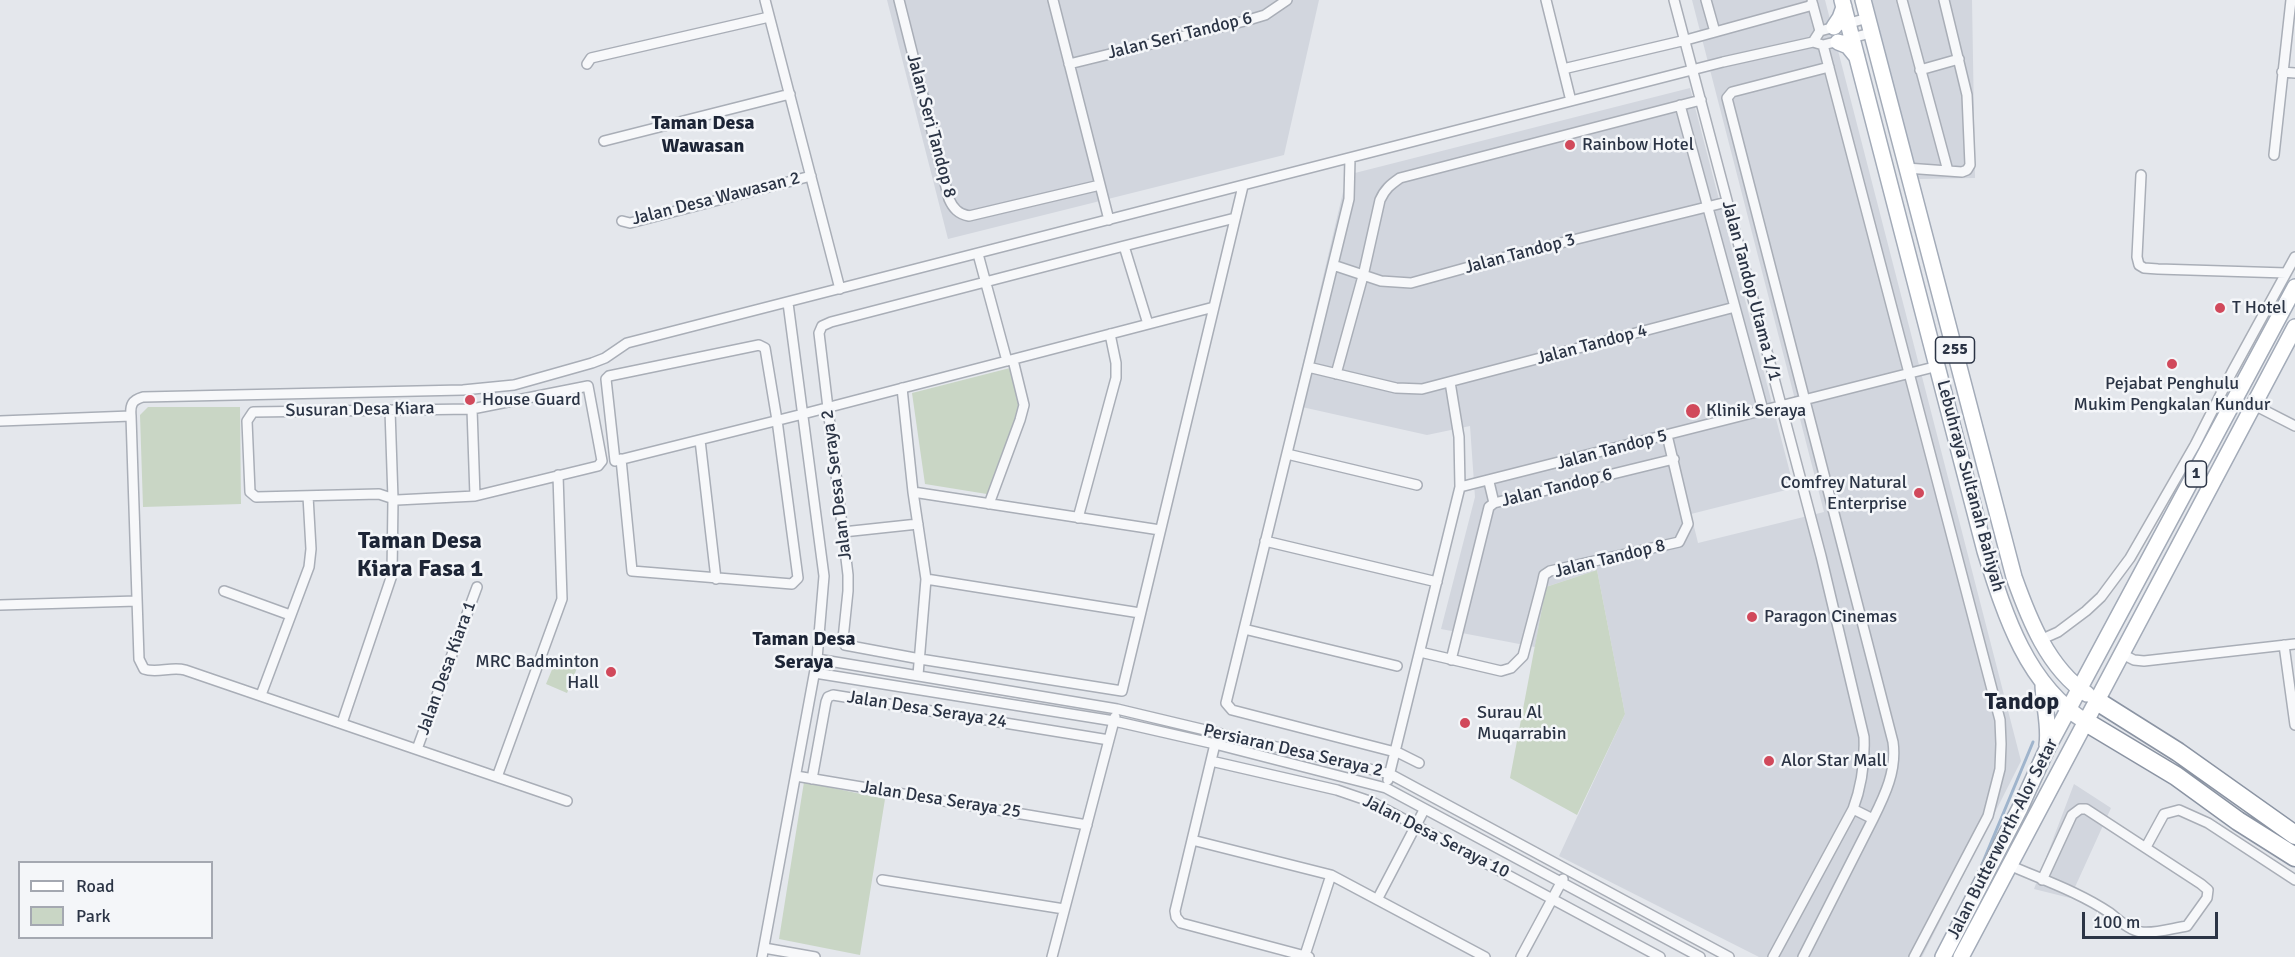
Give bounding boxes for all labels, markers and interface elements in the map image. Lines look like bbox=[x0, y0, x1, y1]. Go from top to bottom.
street label: Jalan Seri Tandop 6 bbox=[1105, 8, 1255, 64]
street label: Jalan Seri Tandop 8 bbox=[901, 52, 961, 200]
district label: Taman Desa Wawasan bbox=[651, 112, 755, 159]
place label: Rainbow Hotel bbox=[1582, 134, 1694, 156]
marker: Rainbow Hotel bbox=[1563, 138, 1577, 152]
street label: Jalan Desa Wawasan 2 bbox=[630, 168, 802, 230]
street label: Jalan Tandop Utama 1/1 bbox=[1717, 198, 1785, 384]
street label: Jalan Tandop 3 bbox=[1462, 229, 1578, 279]
place label: T Hotel bbox=[2232, 297, 2287, 319]
marker: T Hotel bbox=[2213, 301, 2227, 315]
street label: Jalan Tandop 4 bbox=[1534, 320, 1650, 370]
road number: 255 bbox=[1936, 337, 1974, 363]
marker: Pejabat Penghulu Mukim Pengkalan Kundur bbox=[2165, 357, 2179, 371]
place label: Pejabat Penghulu Mukim Pengkalan Kundur bbox=[2074, 373, 2270, 416]
street label: Lebuhraya Sultanah Bahiyah bbox=[1931, 378, 2009, 594]
place label: House Guard bbox=[482, 389, 581, 411]
marker: House Guard bbox=[463, 393, 477, 407]
street label: Susuran Desa Kiara bbox=[285, 398, 435, 422]
place label: Klinik Seraya bbox=[1706, 400, 1806, 422]
marker: Klinik Seraya bbox=[1684, 402, 1702, 420]
street label: Jalan Desa Seraya 2 bbox=[817, 408, 857, 562]
street label: Jalan Tandop 5 bbox=[1554, 425, 1670, 475]
road number: 1 bbox=[2186, 461, 2206, 487]
street label: Jalan Tandop 6 bbox=[1499, 464, 1615, 512]
place label: Comfrey Natural Enterprise bbox=[1781, 472, 1907, 514]
marker: Comfrey Natural Enterprise bbox=[1912, 486, 1926, 500]
district label: Taman Desa Kiara Fasa 1 bbox=[357, 528, 483, 584]
street label: Jalan Tandop 8 bbox=[1552, 535, 1668, 583]
street label: Jalan Desa Kiara 1 bbox=[413, 598, 481, 738]
place label: Paragon Cinemas bbox=[1764, 606, 1897, 628]
marker: Paragon Cinemas bbox=[1745, 610, 1759, 624]
district label: Taman Desa Seraya bbox=[752, 628, 856, 675]
place label: MRC Badminton Hall bbox=[475, 651, 599, 694]
marker: MRC Badminton Hall bbox=[604, 665, 618, 679]
street label: Jalan Desa Seraya 24 bbox=[845, 687, 1009, 733]
district label: Tandop bbox=[1985, 689, 2059, 717]
place label: Surau Al Muqarrabin bbox=[1477, 702, 1566, 744]
marker: Surau Al Muqarrabin bbox=[1458, 716, 1472, 730]
street label: Persiaran Desa Seraya 2 bbox=[1201, 720, 1385, 782]
street label: Jalan Butterworth-Alor Setar bbox=[1943, 735, 2063, 943]
place label: Alor Star Mall bbox=[1781, 750, 1887, 772]
marker: Alor Star Mall bbox=[1762, 754, 1776, 768]
street label: Jalan Desa Seraya 25 bbox=[859, 777, 1023, 823]
street label: Jalan Desa Seraya 10 bbox=[1359, 791, 1513, 883]
legend bbox=[18, 861, 213, 939]
text: Road bbox=[76, 875, 115, 897]
scale bar bbox=[2085, 900, 2222, 938]
text: Park bbox=[76, 905, 111, 927]
text: 100 m bbox=[2093, 911, 2140, 933]

